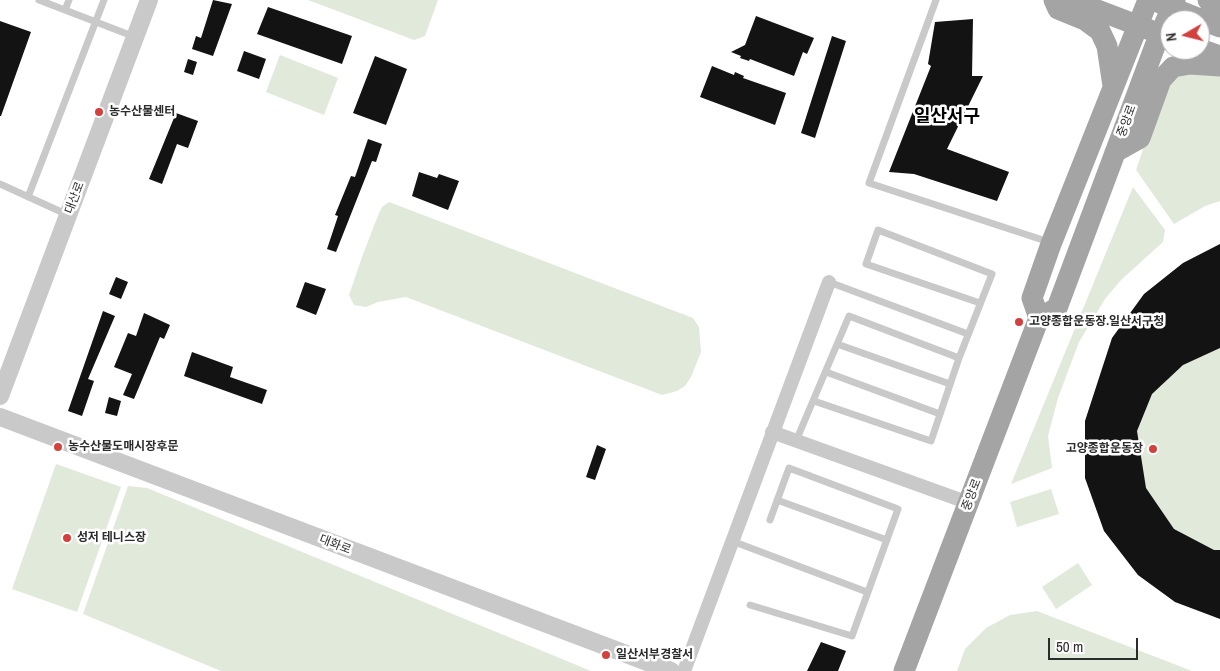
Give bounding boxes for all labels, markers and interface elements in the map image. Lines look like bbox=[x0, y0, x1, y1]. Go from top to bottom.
north arrow bbox=[1160, 10, 1210, 60]
text: N bbox=[1162, 32, 1181, 42]
street label: 중앙로 bbox=[1115, 103, 1139, 139]
place label: 농수산물센터 bbox=[109, 105, 175, 119]
marker: 농수산물센터 bbox=[93, 106, 105, 118]
district label: 일산서구 bbox=[914, 106, 980, 128]
street label: 대산로 bbox=[62, 180, 88, 216]
place label: 고양종합운동장.일산서구청 bbox=[1029, 315, 1164, 329]
marker: 고양종합운동장.일산서구청 bbox=[1013, 316, 1025, 328]
place label: 농수산물도매시장후문 bbox=[68, 440, 178, 454]
marker: 농수산물도매시장후문 bbox=[52, 441, 64, 453]
place label: 고양종합운동장 bbox=[1066, 442, 1143, 456]
marker: 고양종합운동장 bbox=[1147, 443, 1159, 455]
street label: 중앙로 bbox=[959, 477, 985, 513]
place label: 성저 테니스장 bbox=[77, 531, 146, 545]
marker: 성저 테니스장 bbox=[61, 532, 73, 544]
street label: 대화로 bbox=[317, 532, 353, 558]
scale bar bbox=[1050, 628, 1140, 660]
text: 50 m bbox=[1056, 636, 1083, 657]
place label: 일산서부경찰서 bbox=[616, 648, 693, 662]
marker: 일산서부경찰서 bbox=[600, 649, 612, 661]

